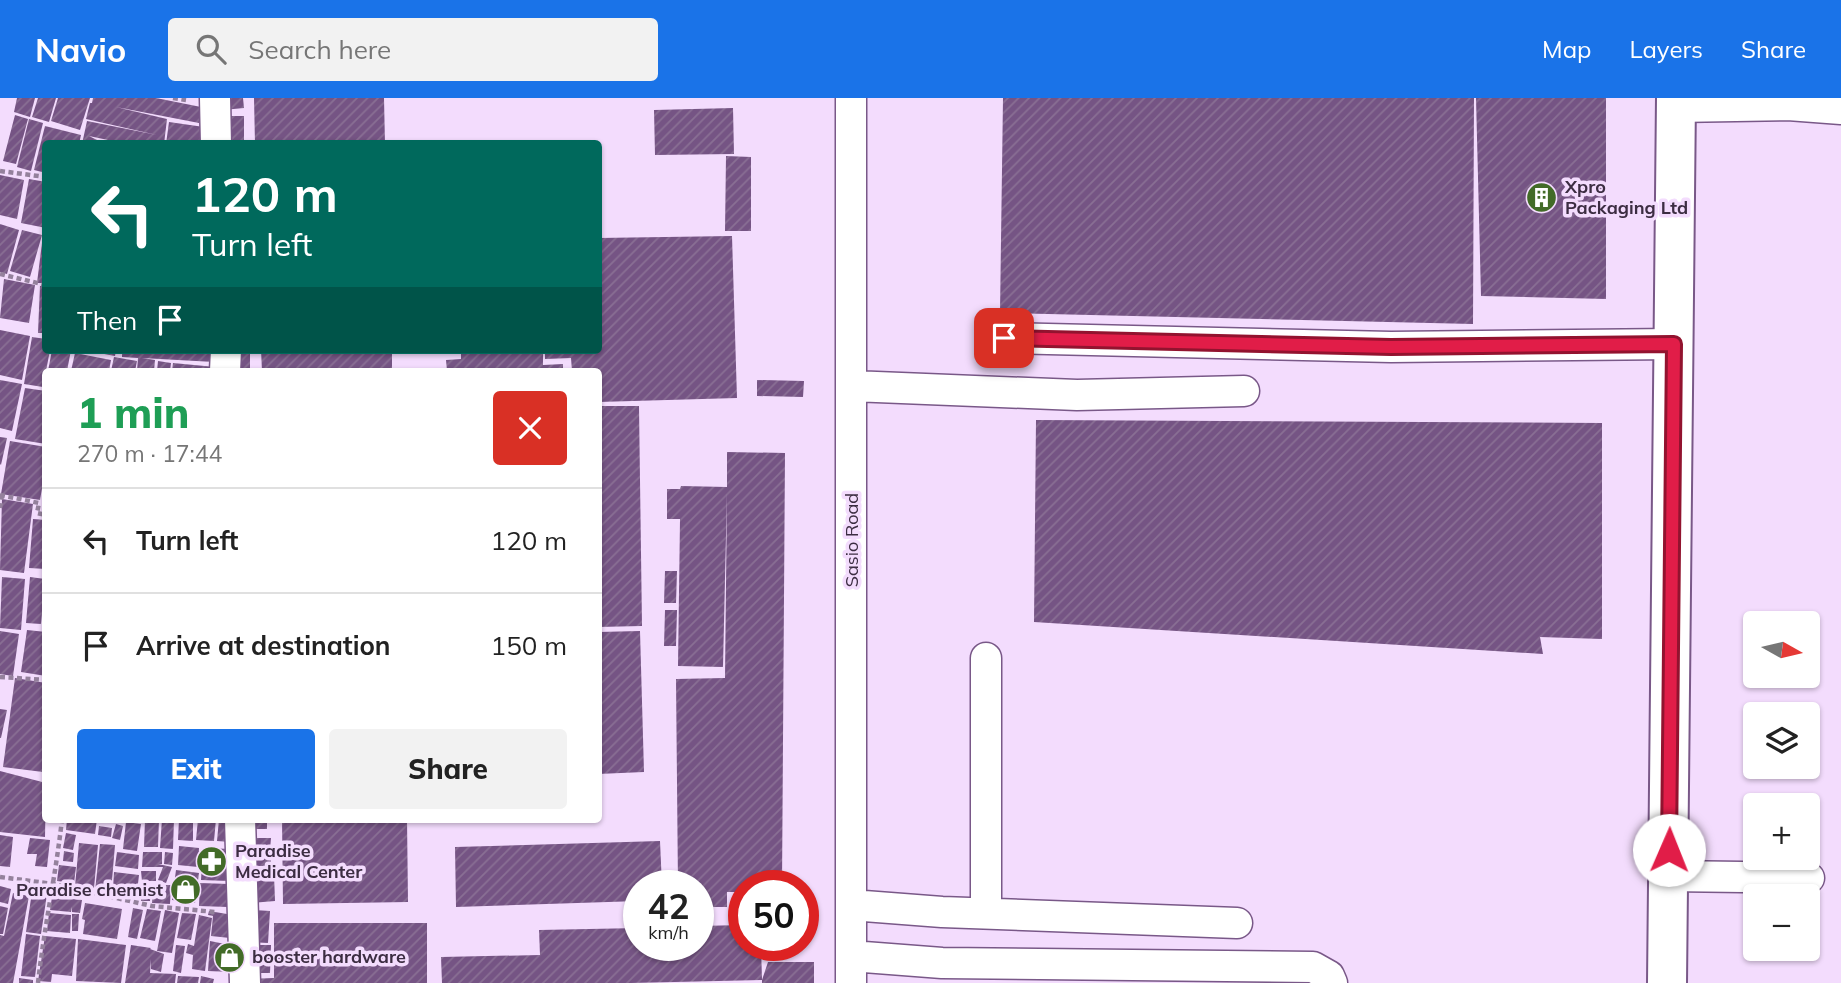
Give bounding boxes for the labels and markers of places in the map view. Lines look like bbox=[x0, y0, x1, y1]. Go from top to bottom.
place label: Xpro Packaging Ltd bbox=[1564, 175, 1688, 219]
building icon: Xpro Packaging Ltd bbox=[1525, 180, 1559, 214]
pin bbox=[974, 308, 1034, 368]
place label: Paradise Medical Center bbox=[235, 839, 363, 883]
pharmacy icon: Paradise Medical Center bbox=[195, 844, 229, 878]
shop icon: Paradise chemist bbox=[169, 873, 203, 907]
place label: Paradise chemist bbox=[16, 878, 163, 901]
shop icon: booster hardware bbox=[212, 940, 246, 974]
place label: booster hardware bbox=[252, 945, 406, 968]

